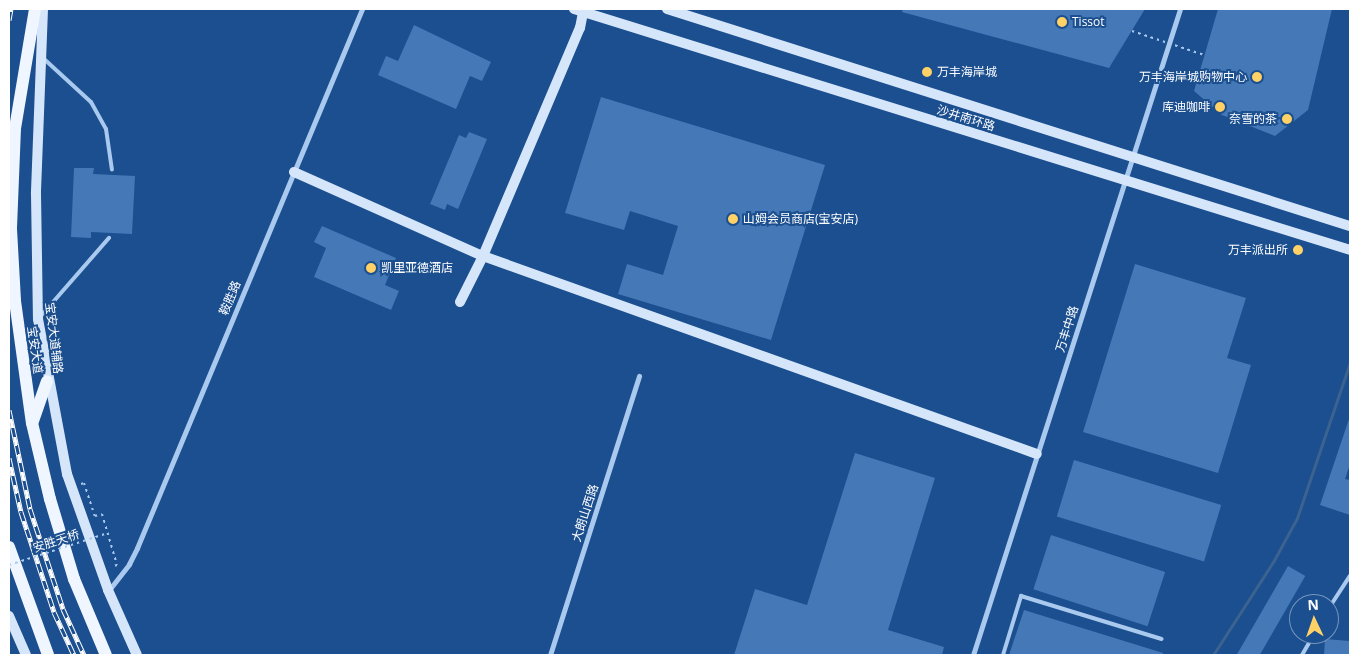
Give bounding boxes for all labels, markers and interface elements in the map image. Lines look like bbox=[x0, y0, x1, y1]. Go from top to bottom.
place label: Tissot bbox=[1072, 15, 1105, 29]
marker: Tissot bbox=[1056, 16, 1068, 28]
place label: 万丰海岸城 bbox=[937, 65, 997, 79]
marker: 万丰海岸城 bbox=[921, 66, 933, 78]
place label: 万丰海岸城购物中心 bbox=[1139, 70, 1247, 84]
marker: 万丰海岸城购物中心 bbox=[1251, 71, 1263, 83]
place label: 库迪咖啡 bbox=[1162, 100, 1210, 114]
marker: 库迪咖啡 bbox=[1214, 101, 1226, 113]
street label: 沙井南环路 bbox=[935, 102, 997, 134]
place label: 奈雪的茶 bbox=[1229, 112, 1277, 126]
marker: 奈雪的茶 bbox=[1281, 113, 1293, 125]
place label: 山姆会员商店(宝安店) bbox=[743, 212, 858, 226]
marker: 山姆会员商店(宝安店) bbox=[727, 213, 739, 225]
place label: 万丰派出所 bbox=[1228, 243, 1288, 257]
marker: 万丰派出所 bbox=[1292, 244, 1304, 256]
place label: 凯里亚德酒店 bbox=[381, 261, 453, 275]
marker: 凯里亚德酒店 bbox=[365, 262, 377, 274]
street label: 鞍胜路 bbox=[216, 279, 244, 317]
street label: 宝安大道辅路 bbox=[42, 301, 66, 375]
street label: 万丰中路 bbox=[1053, 304, 1081, 354]
street label: 宝安大道 bbox=[25, 325, 45, 375]
street label: 大朗山西路 bbox=[569, 482, 601, 544]
street label: 安胜天桥 bbox=[31, 527, 81, 555]
north arrow bbox=[1289, 594, 1339, 644]
text: N bbox=[1307, 595, 1319, 614]

